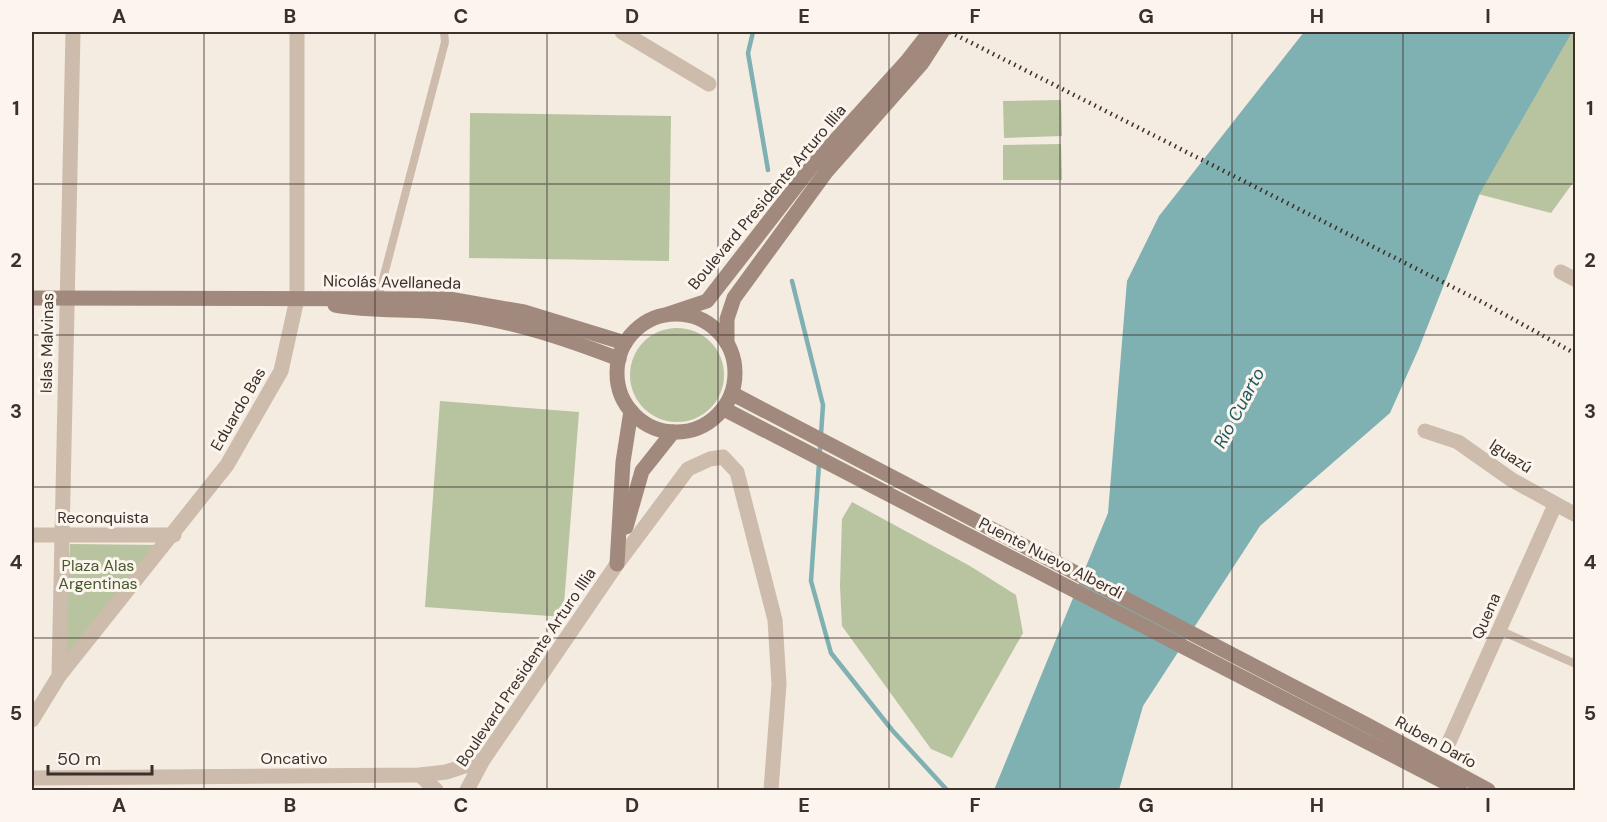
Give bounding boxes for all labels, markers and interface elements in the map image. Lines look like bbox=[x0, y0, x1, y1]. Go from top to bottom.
text: A bbox=[112, 3, 126, 29]
text: B bbox=[284, 3, 296, 29]
text: C bbox=[454, 3, 468, 29]
text: D bbox=[625, 3, 639, 29]
text: E bbox=[798, 3, 810, 29]
text: F bbox=[969, 3, 981, 29]
text: G bbox=[1138, 3, 1154, 29]
text: H bbox=[1310, 3, 1324, 29]
text: I bbox=[1485, 3, 1491, 29]
text: 1 bbox=[12, 95, 20, 121]
text: 1 bbox=[1586, 95, 1594, 121]
street label: Boulevard Presidente Arturo Illia bbox=[683, 100, 851, 294]
text: 2 bbox=[10, 247, 22, 273]
text: 2 bbox=[1584, 247, 1596, 273]
street label: Nicolás Avellaneda bbox=[323, 270, 461, 294]
street label: Islas Malvinas bbox=[36, 293, 58, 393]
street label: Eduardo Bas bbox=[206, 364, 270, 454]
water label: Río Cuarto bbox=[1208, 364, 1270, 452]
text: 3 bbox=[10, 398, 22, 424]
text: 3 bbox=[1584, 398, 1596, 424]
street label: Iguazú bbox=[1486, 434, 1536, 478]
street label: Reconquista bbox=[57, 507, 149, 528]
street label: Puente Nuevo Alberdi bbox=[975, 512, 1127, 604]
text: 4 bbox=[10, 549, 23, 575]
text: 4 bbox=[1584, 549, 1597, 575]
park label: Plaza Alas Argentinas bbox=[58, 555, 138, 594]
street label: Boulevard Presidente Arturo Illia bbox=[451, 563, 601, 771]
street label: Quena bbox=[1467, 590, 1505, 642]
text: 5 bbox=[10, 700, 22, 726]
text: 5 bbox=[1584, 700, 1596, 726]
street label: Ruben Darío bbox=[1392, 711, 1480, 773]
scale bar bbox=[48, 738, 152, 776]
text: 50 m bbox=[57, 747, 101, 771]
street label: Oncativo bbox=[261, 748, 327, 769]
text: A bbox=[112, 792, 126, 818]
text: B bbox=[284, 792, 296, 818]
text: C bbox=[454, 792, 468, 818]
text: D bbox=[625, 792, 639, 818]
text: E bbox=[798, 792, 810, 818]
text: F bbox=[969, 792, 981, 818]
text: G bbox=[1138, 792, 1154, 818]
text: H bbox=[1310, 792, 1324, 818]
text: I bbox=[1485, 792, 1491, 818]

